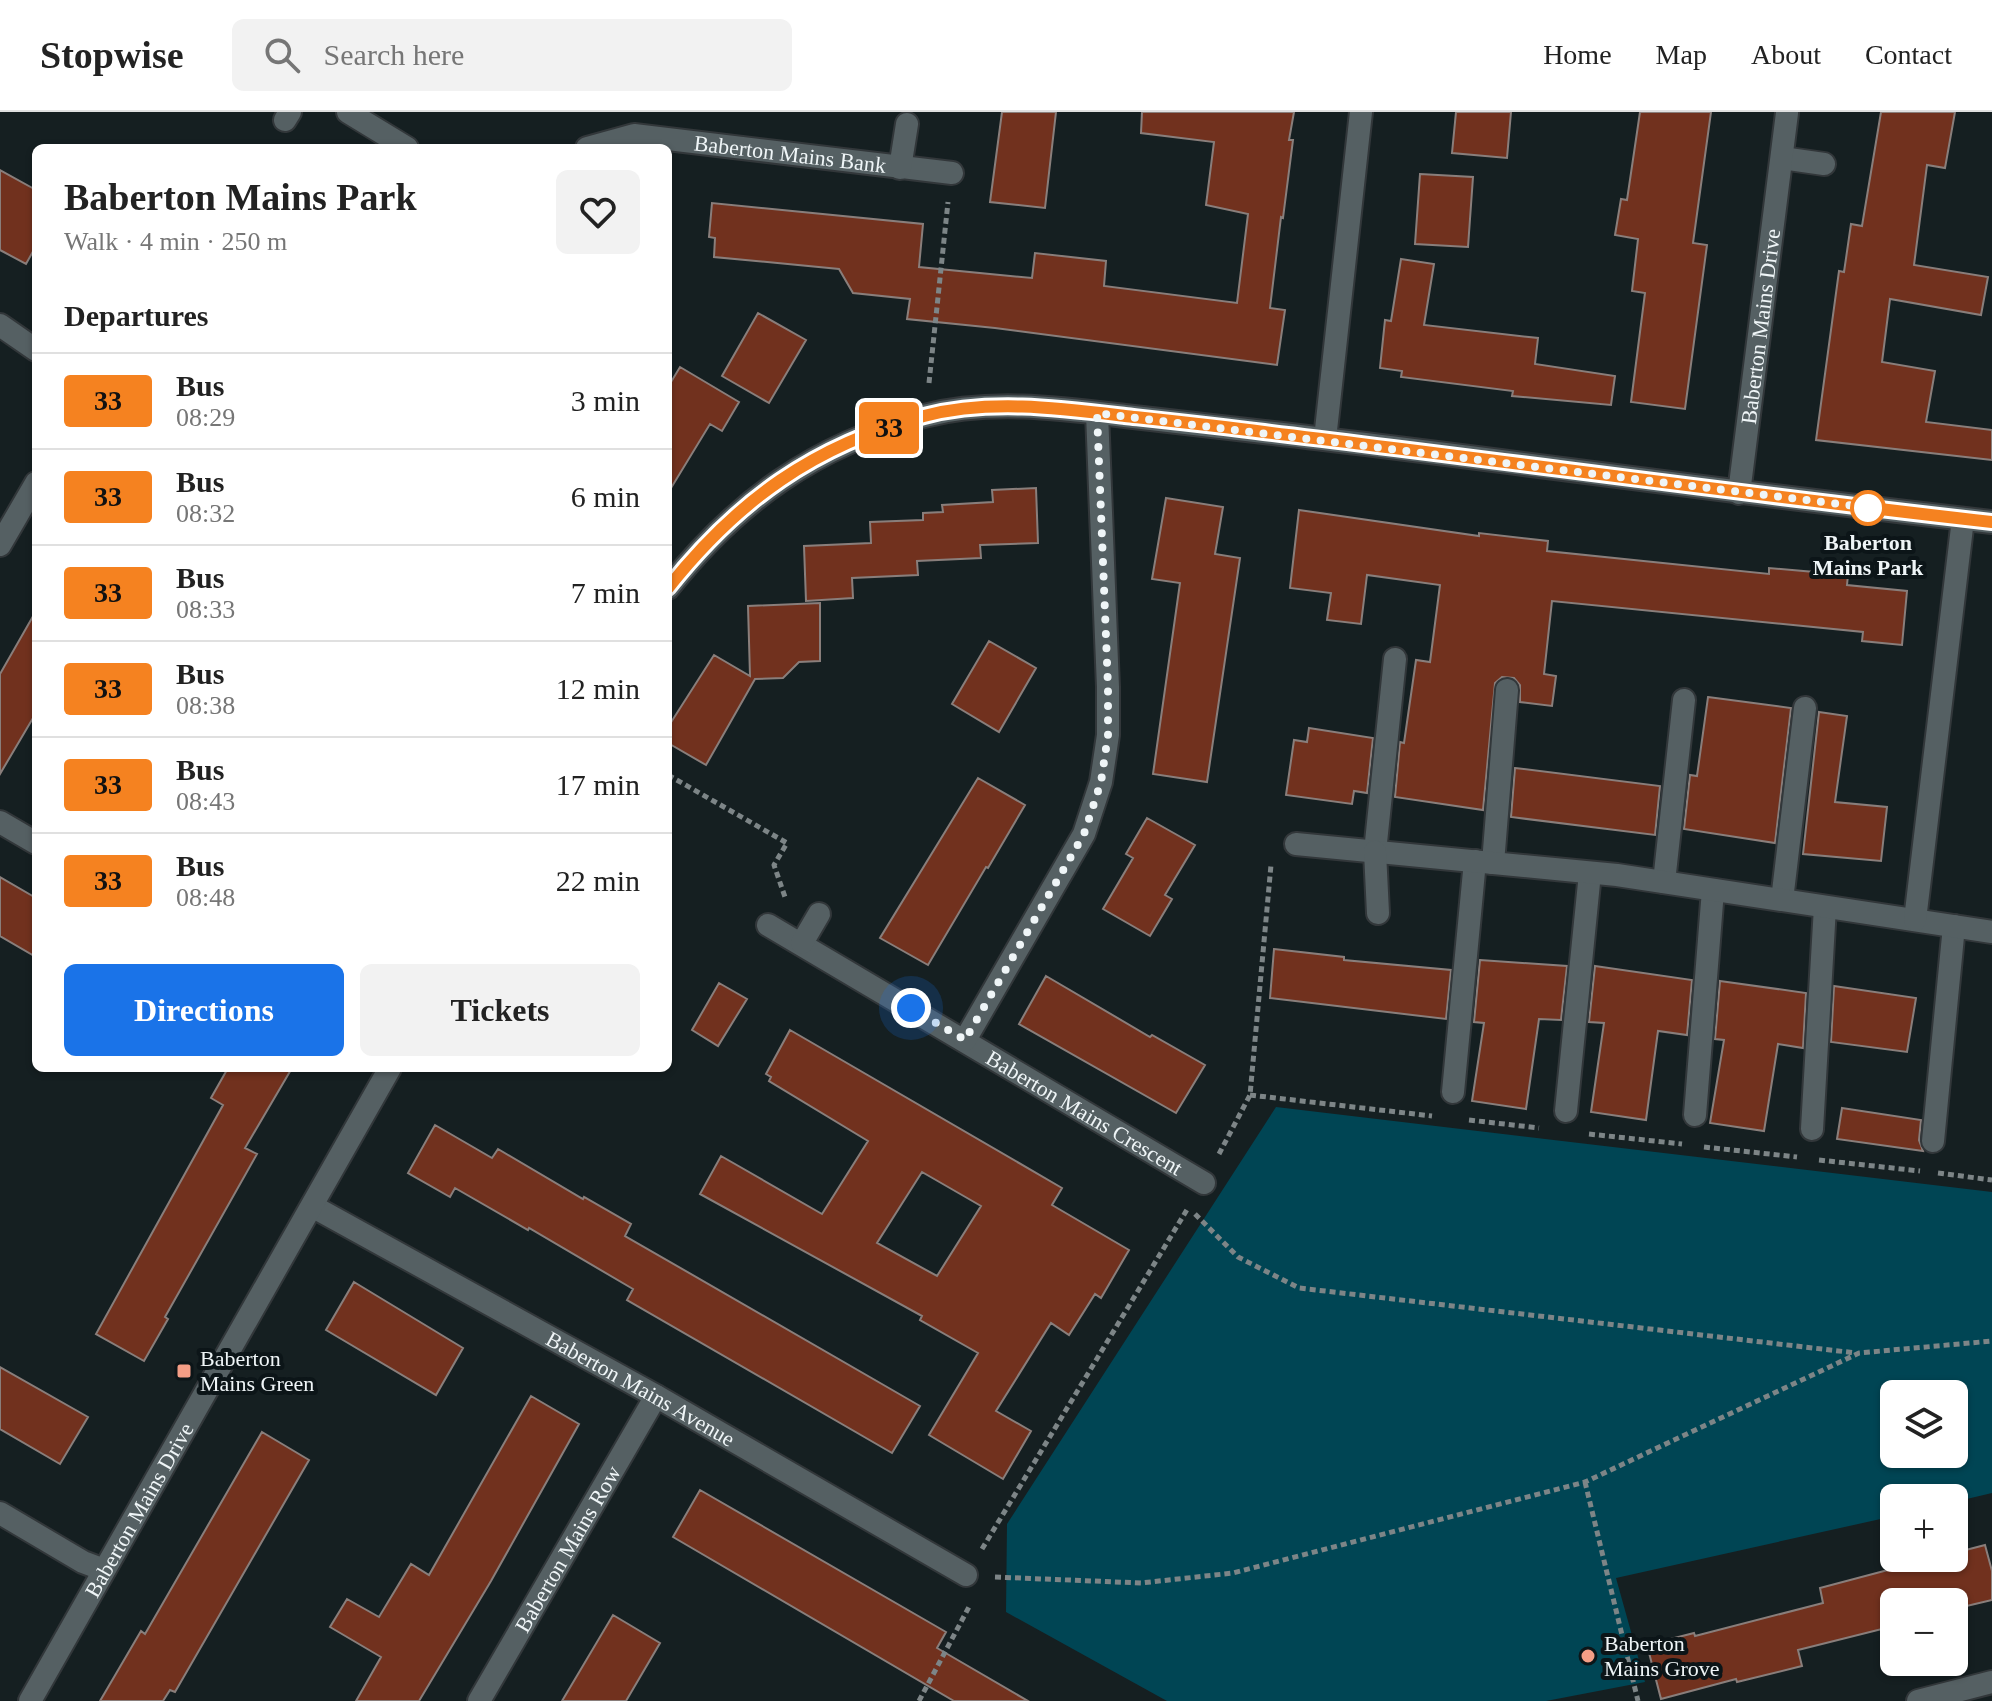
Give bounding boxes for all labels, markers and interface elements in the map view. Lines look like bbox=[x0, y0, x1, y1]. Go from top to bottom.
search box bbox=[232, 19, 792, 91]
icon: search bbox=[260, 33, 304, 77]
text: Stopwise bbox=[40, 34, 184, 76]
text: Search here bbox=[324, 38, 464, 71]
text: Home bbox=[1543, 39, 1612, 70]
text: Map bbox=[1656, 39, 1707, 70]
text: About bbox=[1751, 39, 1821, 70]
text: Contact bbox=[1865, 39, 1952, 70]
street label: Baberton Mains Bank bbox=[693, 130, 887, 178]
button: heart bbox=[556, 170, 640, 254]
text: Baberton Mains Park bbox=[64, 176, 417, 218]
text: Walk · 4 min · 250 m bbox=[64, 227, 287, 256]
street label: Baberton Mains Drive bbox=[1736, 227, 1785, 426]
text: Departures bbox=[64, 299, 208, 332]
text: Bus bbox=[176, 369, 224, 402]
text: 3 min bbox=[571, 384, 640, 417]
text: 33 bbox=[94, 385, 122, 416]
line badge: 33 bbox=[853, 402, 925, 454]
text: 08:29 bbox=[176, 403, 235, 432]
text: 33 bbox=[875, 412, 903, 443]
text: Bus bbox=[176, 465, 224, 498]
text: 6 min bbox=[571, 480, 640, 513]
text: 33 bbox=[94, 481, 122, 512]
marker: Baberton Mains Park bbox=[1851, 491, 1885, 525]
text: 08:32 bbox=[176, 499, 235, 528]
place label: Baberton Mains Park bbox=[1813, 530, 1924, 580]
text: Bus bbox=[176, 561, 224, 594]
text: 7 min bbox=[571, 576, 640, 609]
text: 33 bbox=[94, 577, 122, 608]
text: 08:33 bbox=[176, 595, 235, 624]
text: Bus bbox=[176, 657, 224, 690]
text: 12 min bbox=[556, 672, 640, 705]
text: 33 bbox=[94, 673, 122, 704]
text: 08:38 bbox=[176, 691, 235, 720]
text: Bus bbox=[176, 753, 224, 786]
text: 17 min bbox=[556, 768, 640, 801]
text: 33 bbox=[94, 769, 122, 800]
text: 08:43 bbox=[176, 787, 235, 816]
text: Bus bbox=[176, 849, 224, 882]
text: 22 min bbox=[556, 864, 640, 897]
text: 33 bbox=[94, 865, 122, 896]
text: 08:48 bbox=[176, 883, 235, 912]
button: Directions bbox=[64, 964, 344, 1056]
button: Tickets bbox=[360, 964, 640, 1056]
your location bbox=[891, 988, 931, 1028]
street label: Baberton Mains Crescent bbox=[982, 1045, 1187, 1181]
street label: Baberton Mains Avenue bbox=[542, 1326, 739, 1452]
place label: Baberton Mains Green bbox=[200, 1346, 314, 1396]
marker: Baberton Mains Green bbox=[175, 1362, 193, 1380]
map controls bbox=[1880, 1380, 1968, 1676]
button: layers bbox=[1880, 1380, 1968, 1468]
street label: Baberton Mains Drive bbox=[80, 1418, 199, 1602]
street label: Baberton Mains Row bbox=[510, 1461, 626, 1637]
button: + bbox=[1880, 1484, 1968, 1572]
button: − bbox=[1880, 1588, 1968, 1676]
place label: Baberton Mains Grove bbox=[1604, 1631, 1719, 1681]
marker: Baberton Mains Grove bbox=[1579, 1647, 1597, 1665]

